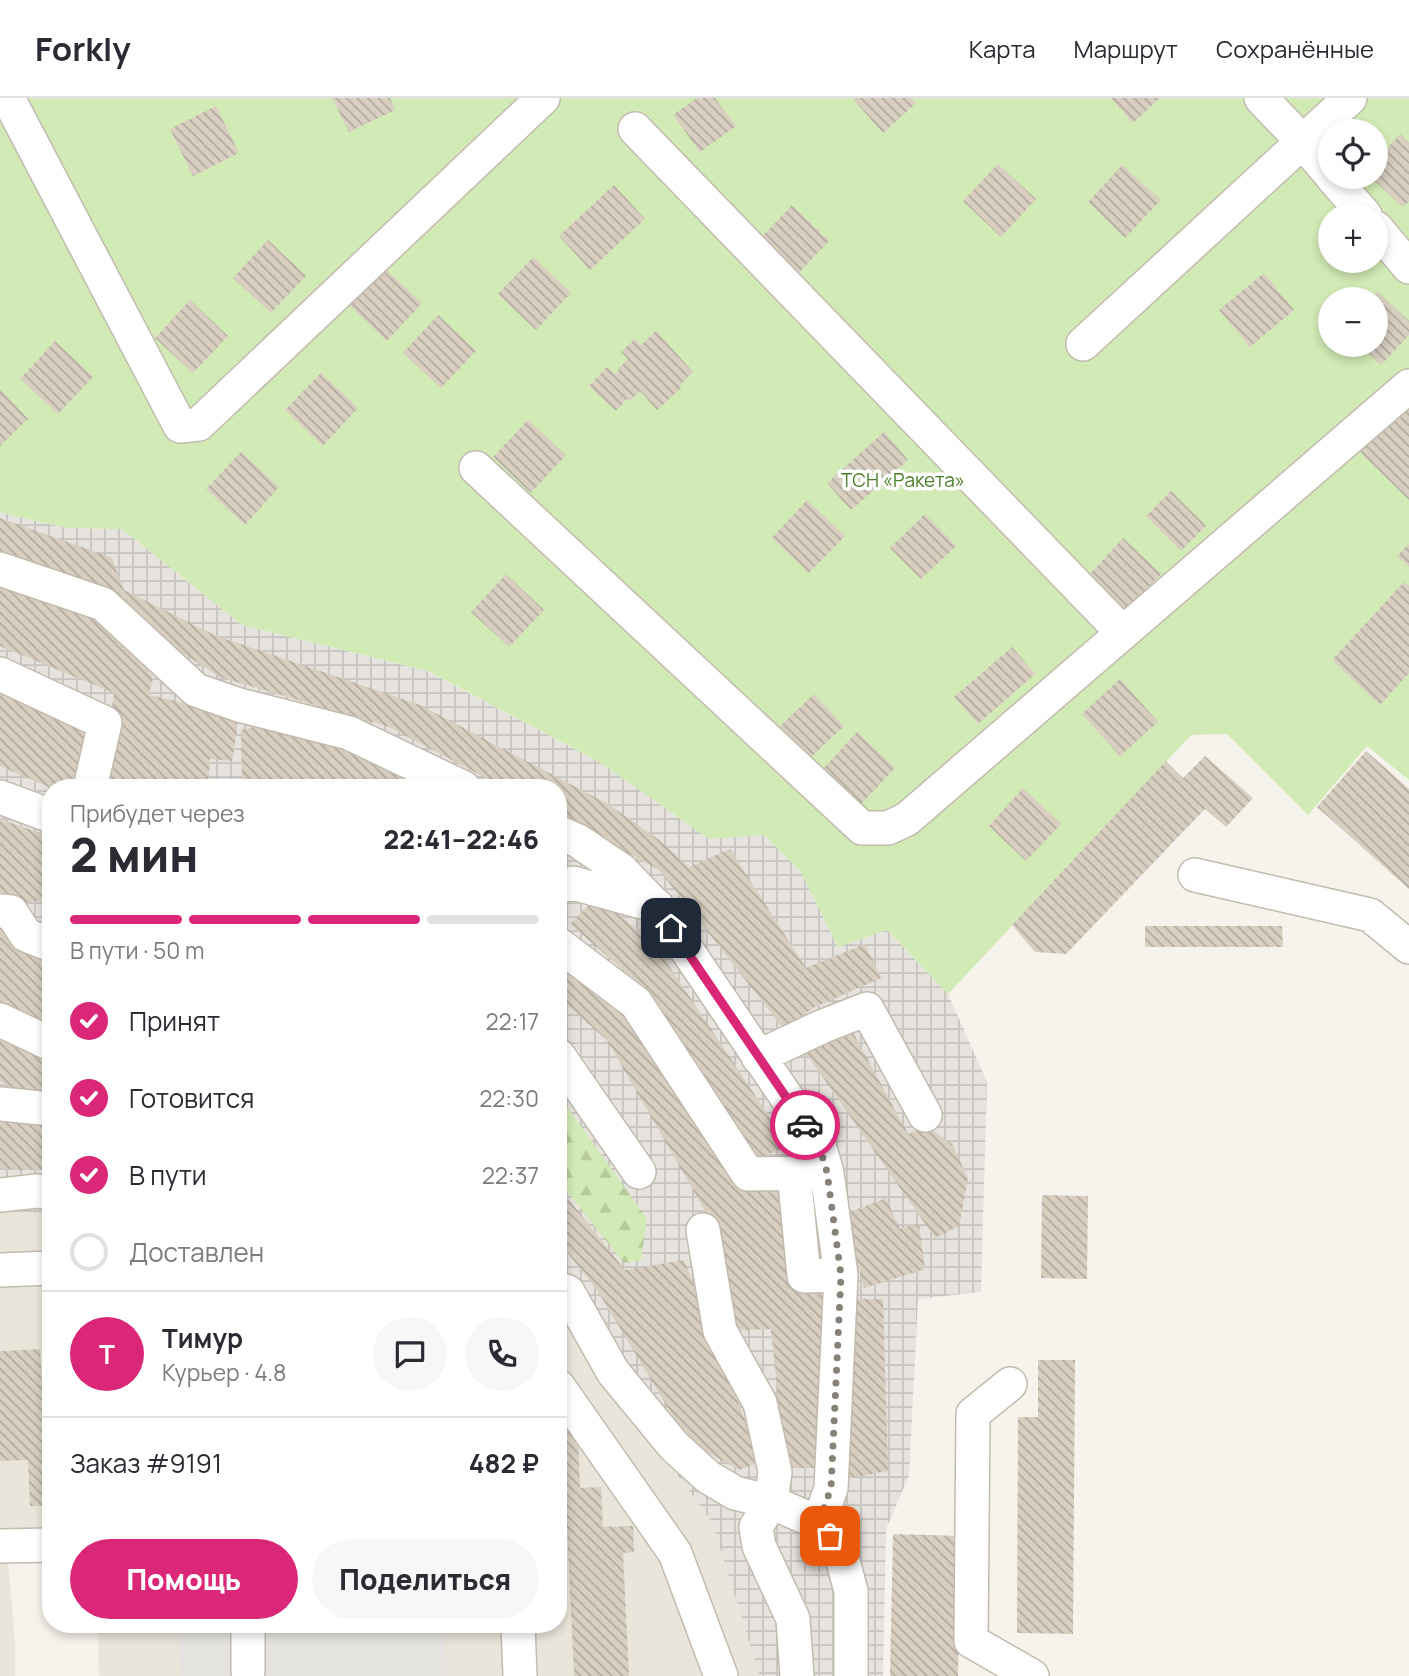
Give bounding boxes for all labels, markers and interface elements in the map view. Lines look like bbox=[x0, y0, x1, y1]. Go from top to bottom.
text: Forkly bbox=[35, 26, 131, 71]
text: Карта bbox=[969, 32, 1036, 65]
text: Маршрут bbox=[1074, 32, 1178, 65]
text: Сохранённые bbox=[1216, 32, 1374, 65]
map controls bbox=[1318, 119, 1388, 357]
button: locate bbox=[1318, 119, 1388, 189]
button: + bbox=[1318, 203, 1388, 273]
button: − bbox=[1318, 287, 1388, 357]
park label: ТСН «Ракета» bbox=[841, 467, 965, 493]
text: Прибудет через bbox=[70, 797, 245, 829]
text: 22:41–22:46 bbox=[384, 821, 539, 857]
text: 2 мин bbox=[70, 823, 198, 886]
pin bbox=[641, 898, 701, 958]
icon: home bbox=[652, 909, 690, 947]
text: В пути · 50 m bbox=[70, 934, 204, 966]
icon: check bbox=[70, 1002, 108, 1040]
text: Принят bbox=[129, 1003, 220, 1039]
text: 22:17 bbox=[485, 1005, 539, 1037]
icon: check bbox=[70, 1079, 108, 1117]
text: Готовится bbox=[129, 1080, 254, 1116]
text: 22:30 bbox=[479, 1082, 539, 1114]
courier bbox=[770, 1090, 840, 1160]
icon: car bbox=[786, 1106, 824, 1144]
icon: check bbox=[70, 1156, 108, 1194]
text: В пути bbox=[129, 1157, 207, 1193]
text: 22:37 bbox=[482, 1159, 539, 1191]
text: Доставлен bbox=[129, 1234, 264, 1270]
button: chat bbox=[373, 1317, 447, 1391]
button: phone bbox=[465, 1317, 539, 1391]
text: Тимур bbox=[162, 1320, 243, 1356]
text: Т bbox=[99, 1336, 115, 1372]
text: Курьер · 4.8 bbox=[162, 1356, 286, 1388]
text: Заказ #9191 bbox=[70, 1445, 222, 1481]
text: 482 ₽ bbox=[469, 1445, 539, 1481]
pin bbox=[800, 1506, 860, 1566]
icon: bag bbox=[811, 1517, 849, 1555]
button: Помощь bbox=[70, 1539, 298, 1619]
button: Поделиться bbox=[312, 1539, 539, 1619]

